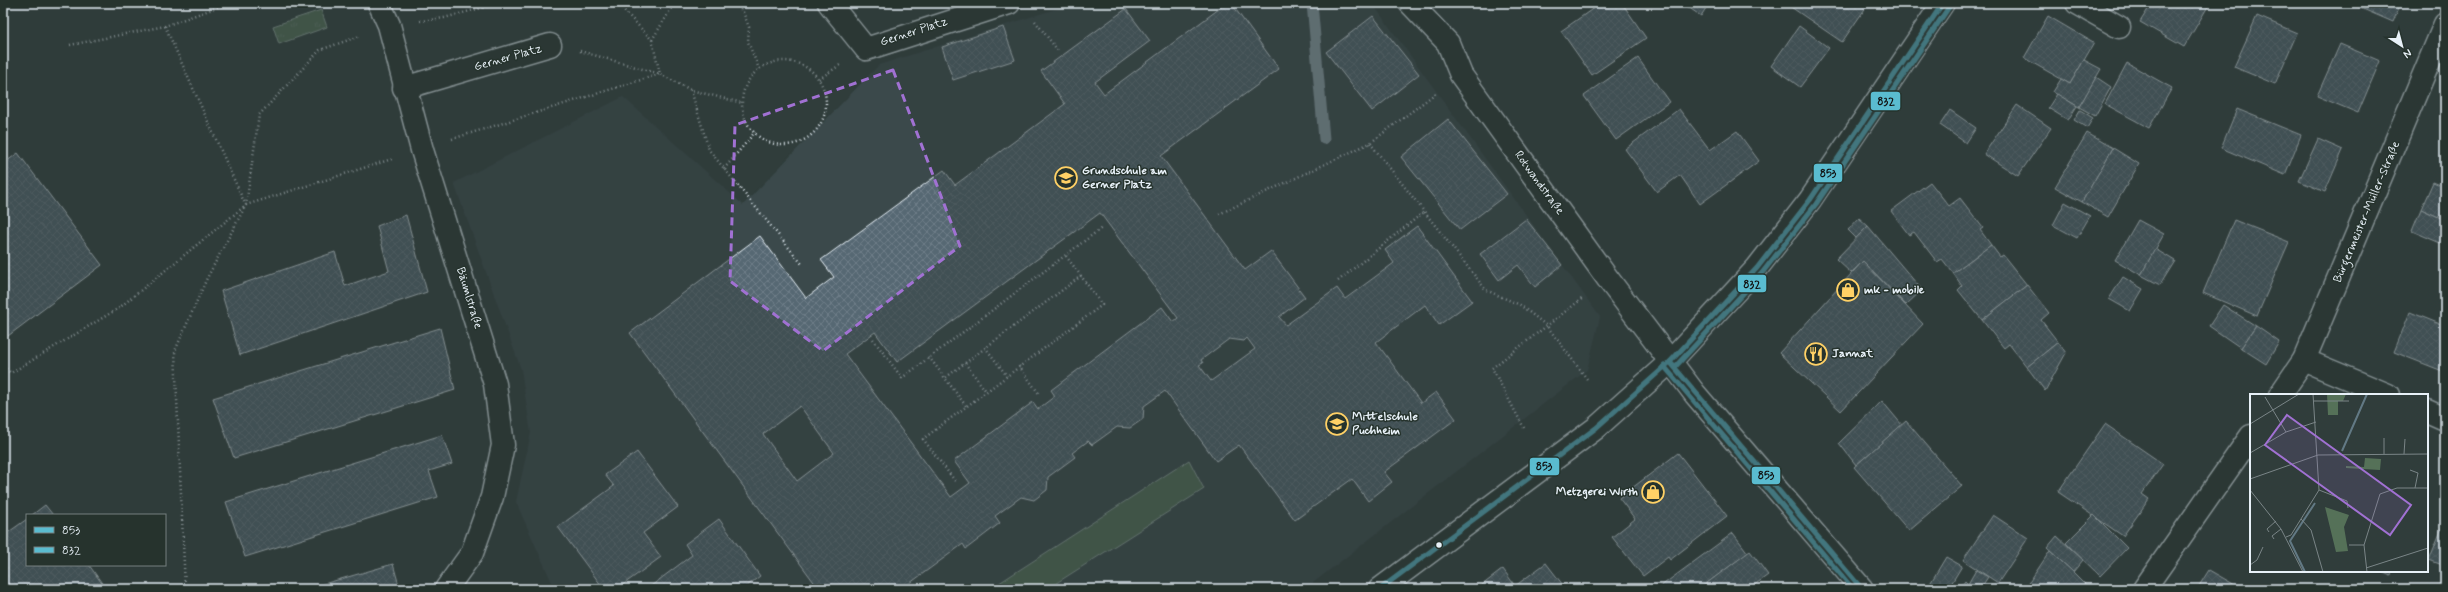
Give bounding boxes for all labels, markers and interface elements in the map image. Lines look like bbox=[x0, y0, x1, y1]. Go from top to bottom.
street label: Gerner Platz bbox=[878, 13, 950, 50]
north arrow bbox=[2382, 26, 2422, 66]
street label: Gerner Platz bbox=[472, 41, 544, 75]
text: N bbox=[2400, 45, 2414, 61]
line badge: 832 bbox=[1870, 91, 1901, 111]
text: 832 bbox=[1877, 95, 1895, 109]
street label: Bürgermeister-Müller-Straße bbox=[2330, 139, 2405, 286]
street label: Rotwandstraße bbox=[1510, 148, 1568, 218]
place label: Grundschule am Gerner Platz bbox=[1082, 163, 1167, 193]
line badge: 853 bbox=[1813, 163, 1843, 183]
school or university icon: Grundschule am Gerner Platz bbox=[1053, 165, 1079, 191]
text: 853 bbox=[1820, 167, 1837, 181]
street label: Bäumlstraße bbox=[452, 265, 486, 331]
line badge: 832 bbox=[1737, 274, 1767, 293]
shop icon: mk - mobile bbox=[1835, 277, 1861, 303]
text: 832 bbox=[1743, 278, 1761, 292]
place label: mk - mobile bbox=[1864, 282, 1925, 298]
restaurant icon: Jannat bbox=[1803, 341, 1829, 367]
place label: Jannat bbox=[1832, 346, 1874, 362]
inset map bbox=[2250, 394, 2428, 572]
place label: Mittelschule Puchheim bbox=[1352, 409, 1419, 439]
school or university icon: Mittelschule Puchheim bbox=[1324, 411, 1350, 437]
line badge: 853 bbox=[1529, 457, 1560, 476]
text: 853 bbox=[1536, 460, 1553, 474]
line badge: 853 bbox=[1751, 466, 1781, 485]
text: 853 bbox=[1758, 469, 1775, 483]
shop icon: Metzgerei Wirth bbox=[1640, 479, 1666, 505]
place label: Metzgerei Wirth bbox=[1556, 484, 1638, 500]
legend bbox=[26, 514, 166, 566]
text: 853 bbox=[62, 523, 80, 539]
unlabelled marker bbox=[1434, 540, 1444, 550]
text: 832 bbox=[62, 543, 81, 559]

